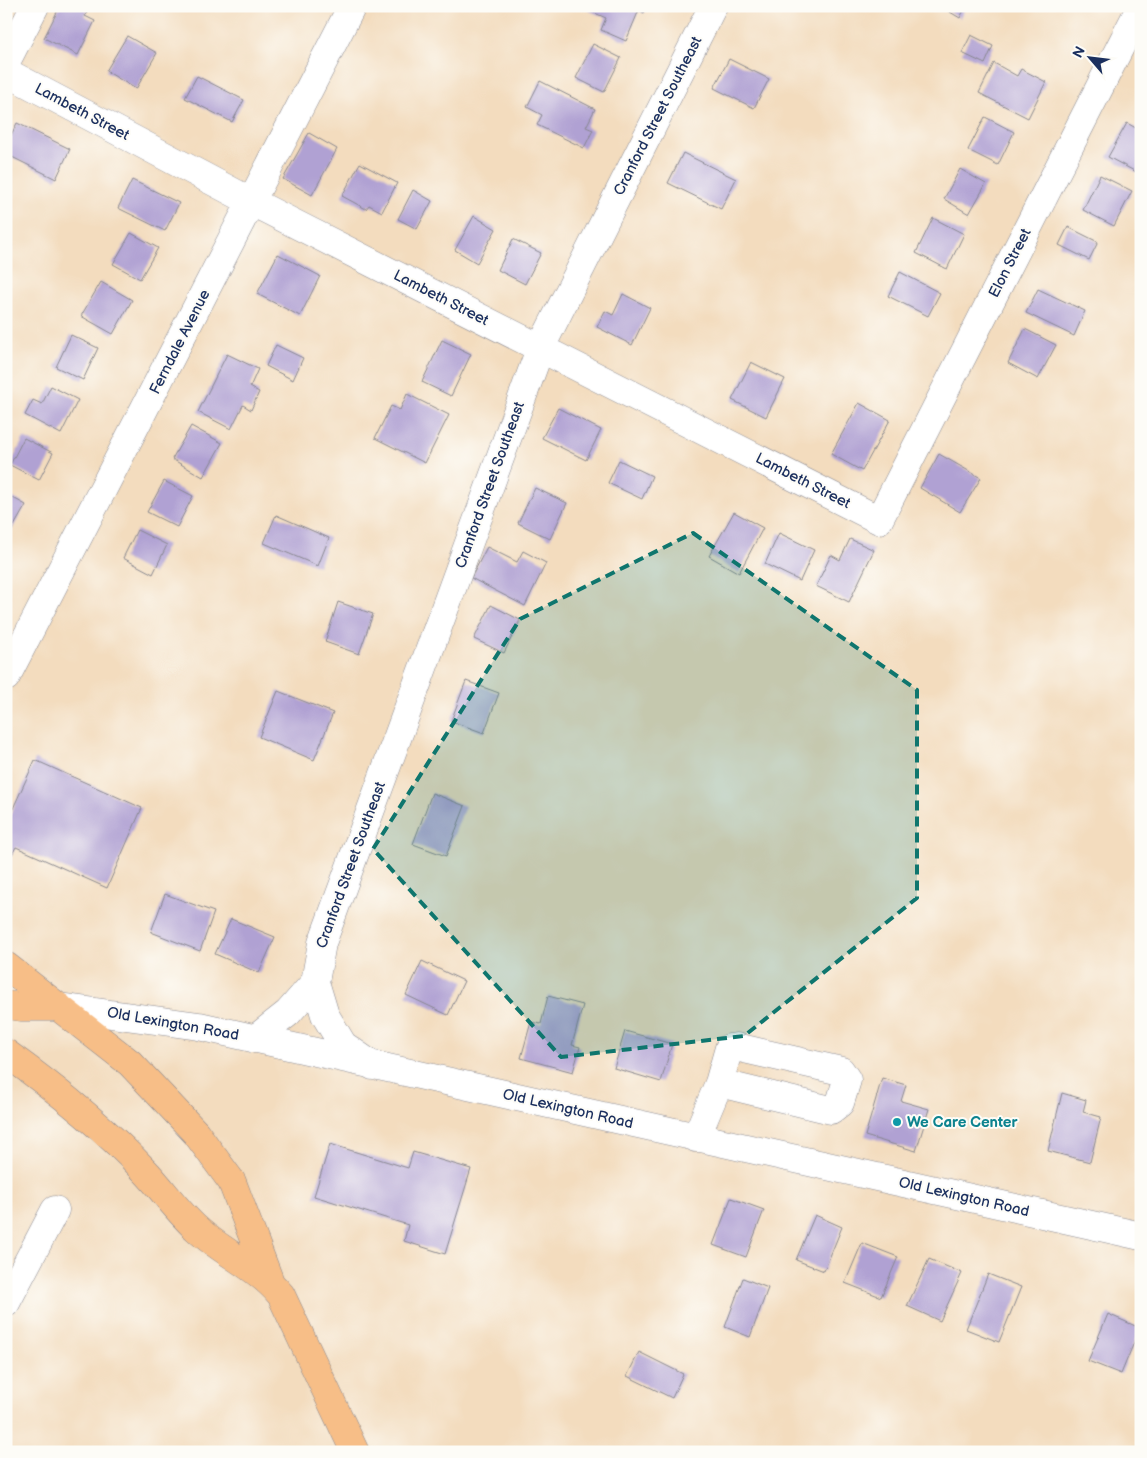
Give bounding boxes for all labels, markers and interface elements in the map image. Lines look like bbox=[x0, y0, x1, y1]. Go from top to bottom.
north arrow bbox=[1064, 32, 1114, 82]
street label: Cranford Street Southeast bbox=[610, 33, 707, 199]
text: N bbox=[1069, 43, 1089, 61]
street label: Lambeth Street bbox=[31, 79, 133, 145]
street label: Elon Street bbox=[985, 225, 1036, 301]
street label: Lambeth Street bbox=[390, 266, 492, 330]
street label: Ferndale Avenue bbox=[145, 286, 215, 397]
street label: Cranford Street Southeast bbox=[451, 399, 529, 571]
street label: Lambeth Street bbox=[752, 449, 854, 513]
street label: Cranford Street Southeast bbox=[312, 779, 390, 951]
street label: Old Lexington Road bbox=[106, 1003, 240, 1045]
street label: Old Lexington Road bbox=[501, 1085, 635, 1133]
place label: We Care Center bbox=[907, 1113, 1018, 1132]
marker: We Care Center bbox=[891, 1116, 903, 1128]
street label: Old Lexington Road bbox=[897, 1173, 1031, 1221]

